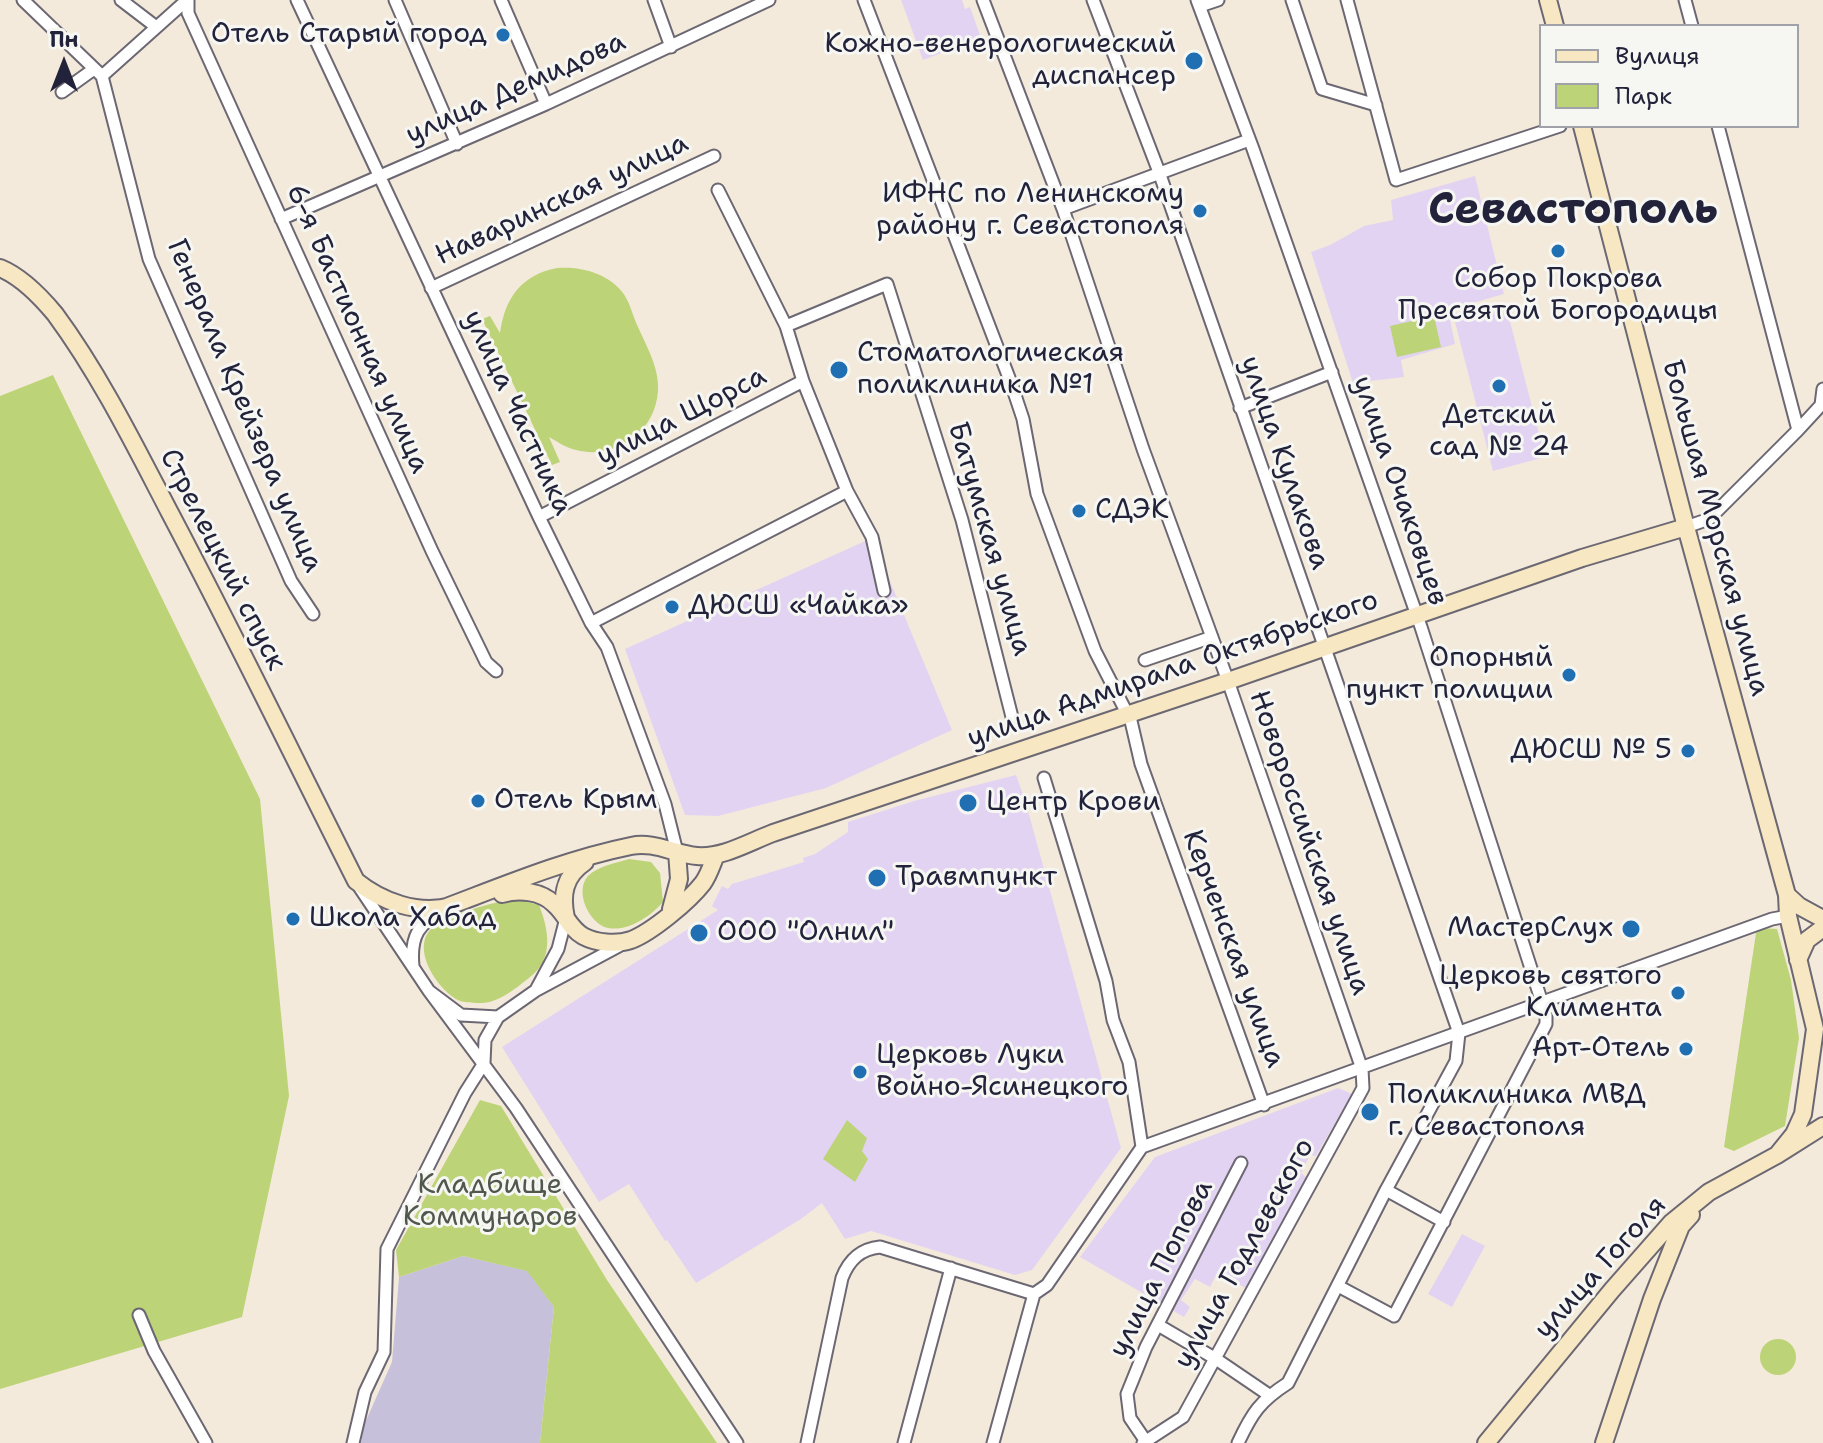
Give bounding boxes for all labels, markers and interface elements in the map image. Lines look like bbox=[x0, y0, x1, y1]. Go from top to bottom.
place label: Отель Старый город bbox=[211, 18, 487, 52]
north arrow bbox=[24, 24, 104, 104]
legend bbox=[1539, 24, 1799, 128]
text: Пн bbox=[49, 25, 79, 54]
street label: улица Демидова bbox=[401, 25, 631, 153]
marker: Отель Старый город bbox=[494, 26, 512, 44]
place label: Кожно-венерологический диспансер bbox=[825, 28, 1176, 94]
text: Вулиця bbox=[1615, 40, 1700, 72]
marker: Кожно-венерологический диспансер bbox=[1183, 50, 1205, 72]
text: Парк bbox=[1615, 80, 1672, 112]
street label: Наваринская улица bbox=[430, 127, 694, 273]
place label: ИФНС по Ленинскому району г. Севастополя bbox=[876, 178, 1184, 244]
street label: 6-я Бастионная улица bbox=[278, 179, 436, 479]
district label: Севастополь bbox=[1428, 185, 1718, 237]
marker: ИФНС по Ленинскому району г. Севастополя bbox=[1191, 202, 1209, 220]
street label: Генерала Крейзера улица bbox=[159, 234, 329, 578]
marker: Собор Покрова Пресвятой Богородицы bbox=[1549, 242, 1567, 260]
place label: Собор Покрова Пресвятой Богородицы bbox=[1398, 263, 1718, 329]
street label: улица Частника bbox=[455, 305, 579, 521]
place label: Стоматологическая поликлиника №1 bbox=[857, 337, 1124, 403]
street label: улица Кулакова bbox=[1232, 352, 1336, 574]
street label: Большая Морская улица bbox=[1654, 356, 1776, 700]
marker: Стоматологическая поликлиника №1 bbox=[828, 359, 850, 381]
street label: улица Щорса bbox=[592, 360, 772, 474]
street label: улица Очаковцев bbox=[1344, 372, 1454, 610]
marker: Детский сад № 24 bbox=[1490, 377, 1508, 395]
place label: Детский сад № 24 bbox=[1429, 399, 1569, 465]
street label: Батумская улица bbox=[940, 418, 1038, 660]
street label: Стрелецкий спуск bbox=[152, 444, 292, 676]
place label: СДЭК bbox=[1095, 494, 1169, 528]
marker: СДЭК bbox=[1070, 502, 1088, 520]
street label: улица Адмирала Октябрьского bbox=[963, 584, 1383, 756]
place label: ДЮСШ «Чайка» bbox=[688, 590, 908, 624]
marker: ДЮСШ «Чайка» bbox=[663, 598, 681, 616]
place label: Опорный пункт полиции bbox=[1346, 642, 1553, 708]
marker: Опорный пункт полиции bbox=[1560, 666, 1578, 684]
street label: Новороссийская улица bbox=[1241, 686, 1377, 1000]
place label: ДЮСШ № 5 bbox=[1510, 734, 1672, 768]
marker: ДЮСШ № 5 bbox=[1679, 742, 1697, 760]
place label: Отель Крым bbox=[494, 784, 657, 818]
place label: Центр Крови bbox=[986, 786, 1160, 820]
marker: Отель Крым bbox=[469, 792, 487, 810]
marker: Центр Крови bbox=[957, 792, 979, 814]
street label: Керченская улица bbox=[1174, 826, 1292, 1072]
place label: Травмпункт bbox=[895, 861, 1057, 895]
marker: Травмпункт bbox=[866, 867, 888, 889]
place label: Школа Хабад bbox=[309, 902, 497, 936]
marker: Школа Хабад bbox=[284, 910, 302, 928]
place label: МастерСлух bbox=[1447, 912, 1613, 946]
place label: ООО "Олнил" bbox=[717, 916, 894, 950]
marker: МастерСлух bbox=[1620, 918, 1642, 940]
marker: ООО "Олнил" bbox=[688, 922, 710, 944]
place label: Церковь святого Климента bbox=[1439, 960, 1662, 1026]
marker: Церковь святого Климента bbox=[1669, 984, 1687, 1002]
place label: Арт-Отель bbox=[1532, 1032, 1670, 1066]
place label: Церковь Луки Войно-Ясинецкого bbox=[876, 1039, 1128, 1105]
marker: Арт-Отель bbox=[1677, 1040, 1695, 1058]
marker: Церковь Луки Войно-Ясинецкого bbox=[851, 1063, 869, 1081]
place label: Поликлиника МВД г. Севастополя bbox=[1388, 1079, 1646, 1145]
marker: Поликлиника МВД г. Севастополя bbox=[1359, 1101, 1381, 1123]
street label: улица Годлевского bbox=[1168, 1133, 1322, 1375]
park label: Кладбище Коммунаров bbox=[403, 1169, 577, 1235]
street label: улица Попова bbox=[1103, 1175, 1221, 1363]
street label: улица Гоголя bbox=[1528, 1190, 1674, 1346]

